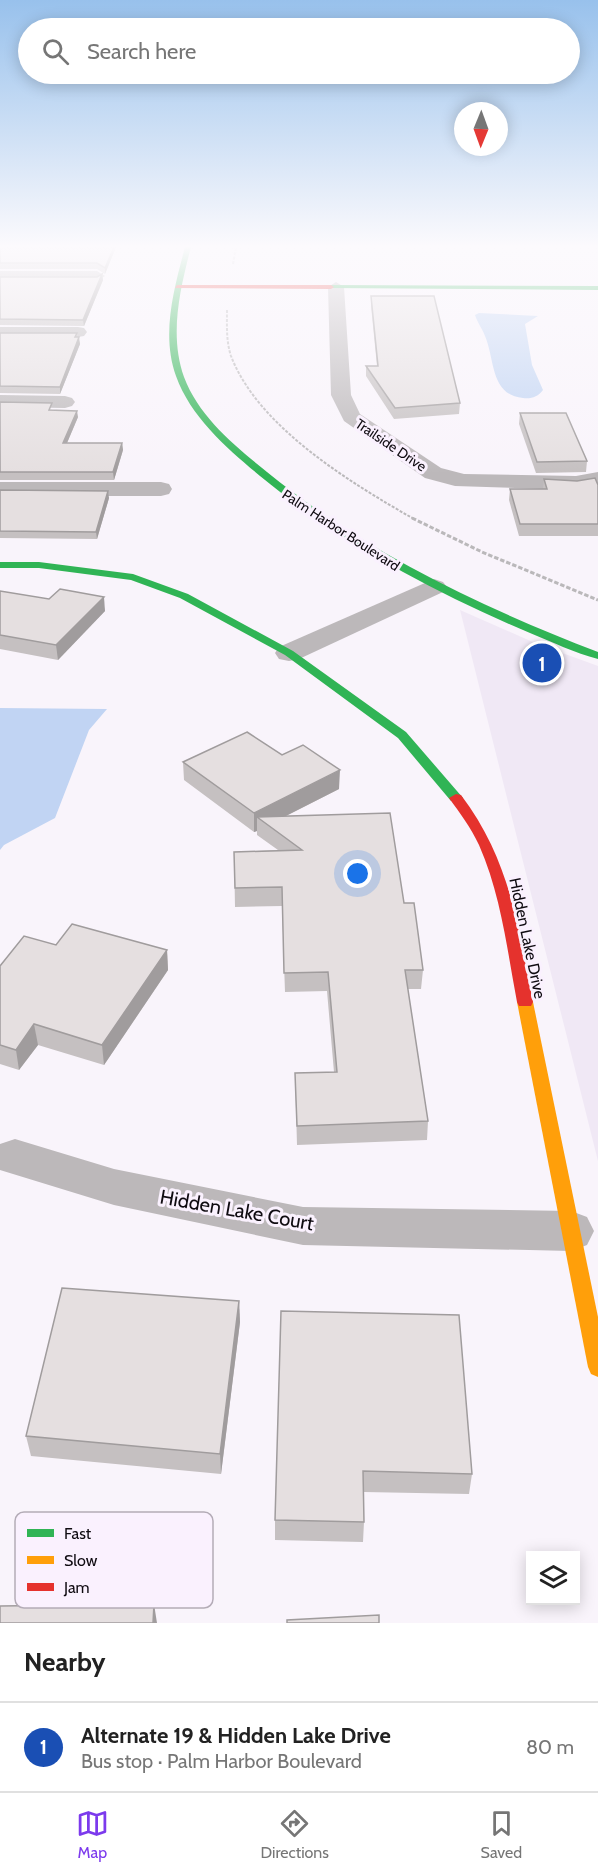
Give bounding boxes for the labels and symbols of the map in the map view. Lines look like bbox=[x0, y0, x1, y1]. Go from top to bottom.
north arrow bbox=[454, 102, 508, 156]
street label: Trailside Drive bbox=[352, 415, 430, 475]
street label: Palm Harbor Boulevard bbox=[279, 485, 403, 575]
pin: 1 bbox=[522, 640, 562, 686]
your location bbox=[343, 859, 372, 888]
street label: Hidden Lake Drive bbox=[505, 876, 550, 1000]
street label: Hidden Lake Court bbox=[158, 1185, 316, 1235]
legend bbox=[15, 1512, 213, 1608]
text: Fast bbox=[64, 1524, 92, 1543]
text: Slow bbox=[64, 1551, 98, 1570]
text: Jam bbox=[63, 1578, 90, 1597]

